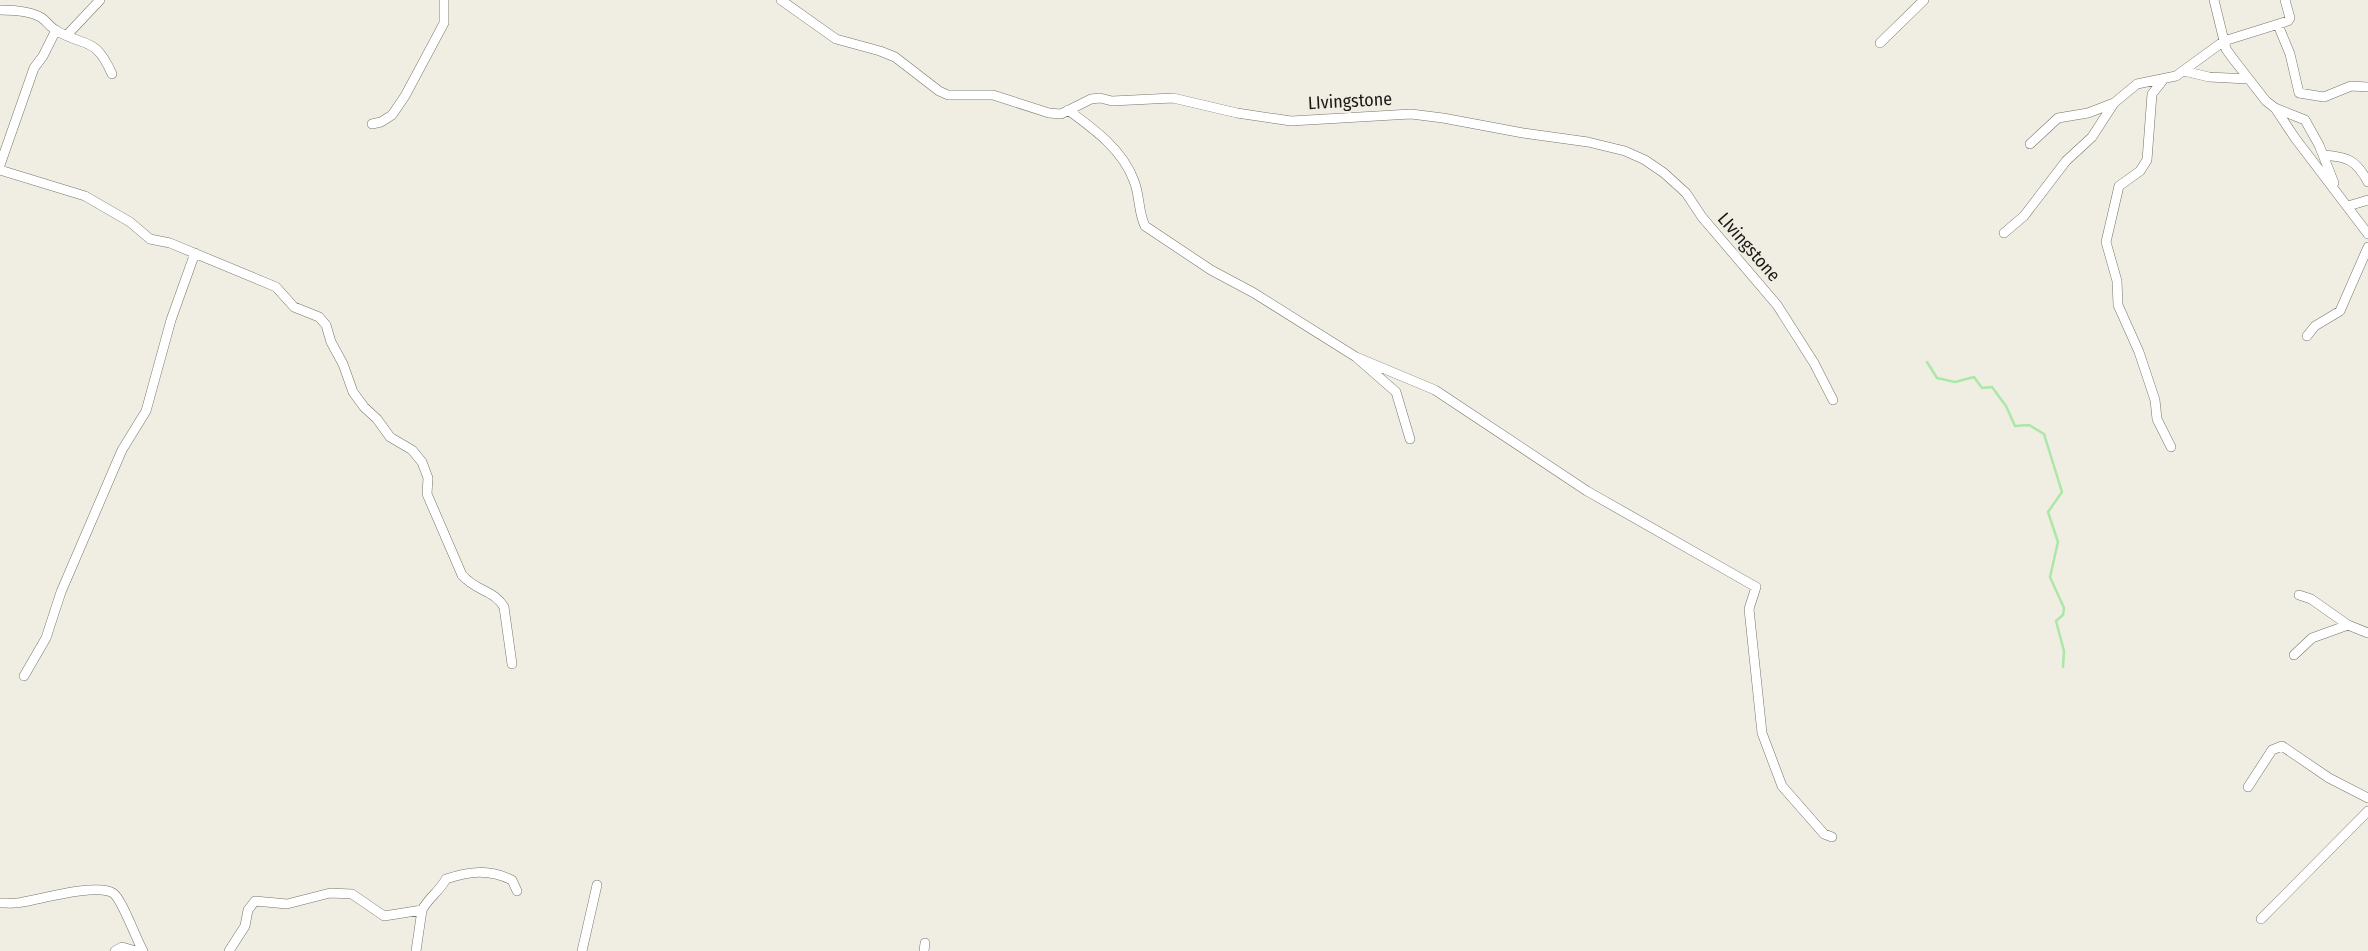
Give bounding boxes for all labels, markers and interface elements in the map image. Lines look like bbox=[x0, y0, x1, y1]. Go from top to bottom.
street label: LIvingstone bbox=[1307, 88, 1393, 114]
street label: LIvingstone bbox=[1713, 208, 1785, 286]

